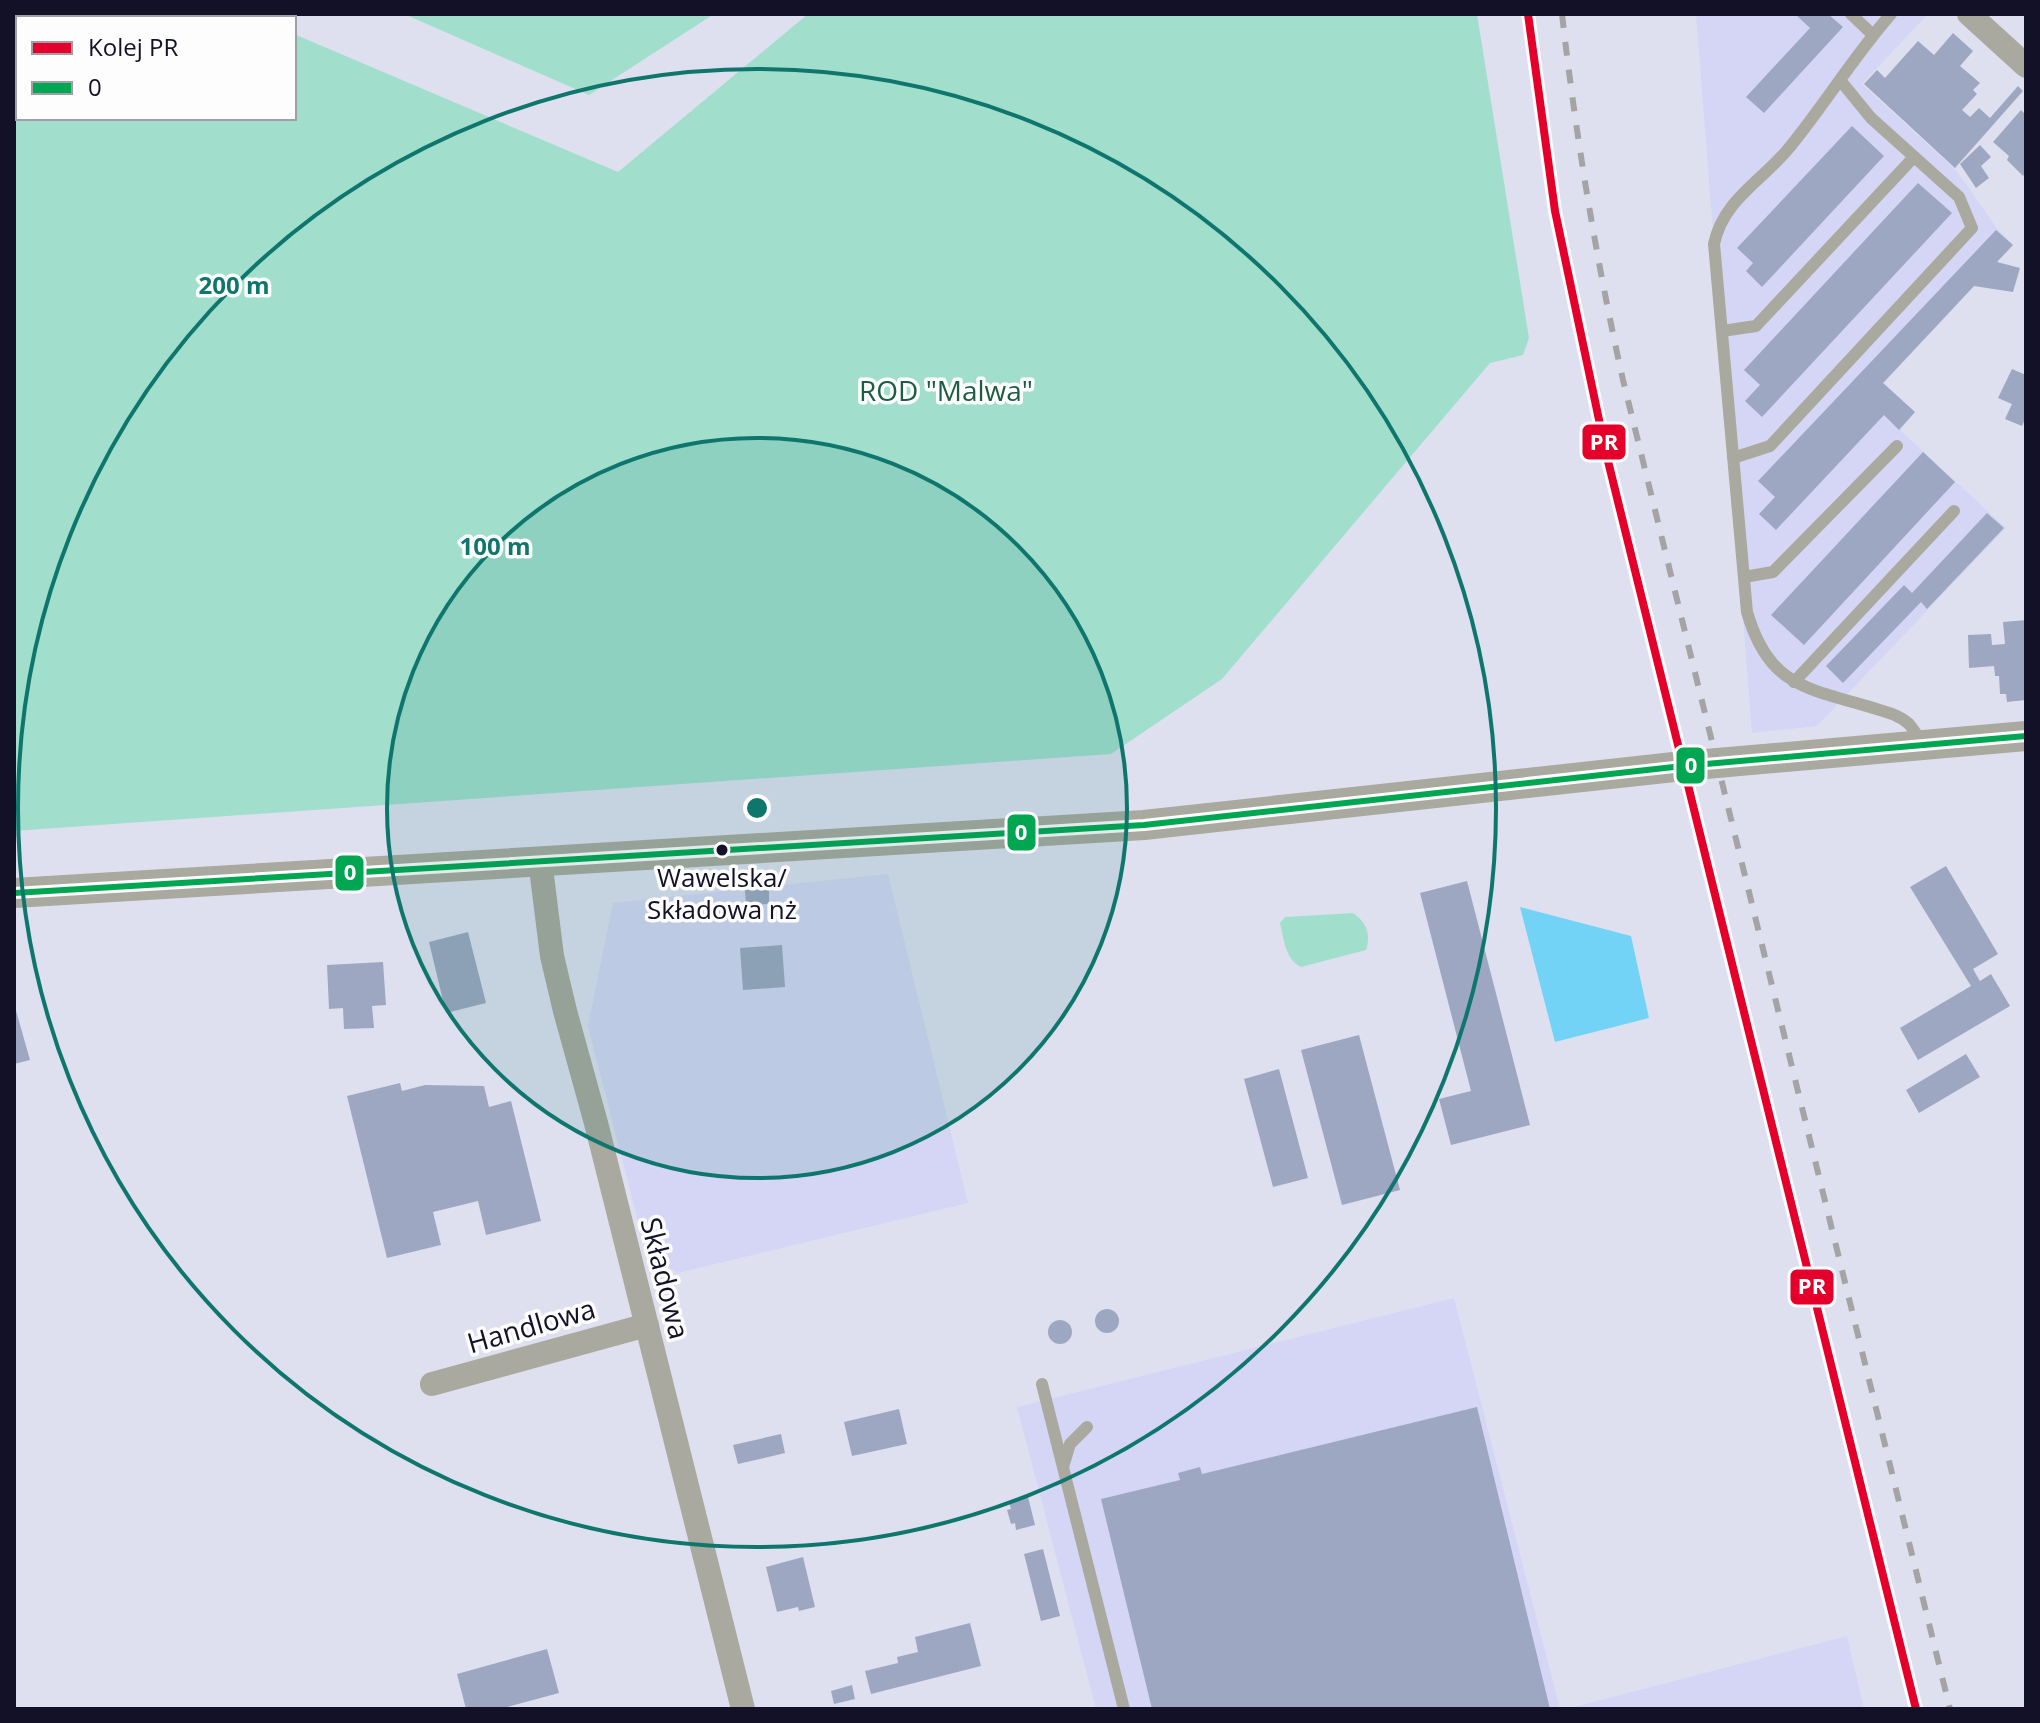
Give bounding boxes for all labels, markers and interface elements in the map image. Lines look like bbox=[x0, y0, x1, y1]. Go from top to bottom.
legend bbox=[16, 16, 296, 120]
text: Kolej PR bbox=[88, 30, 178, 63]
text: 0 bbox=[88, 70, 102, 103]
text: 200 m bbox=[199, 268, 269, 301]
park label: ROD "Malwa" bbox=[859, 371, 1033, 409]
line badge: PR bbox=[1581, 423, 1627, 461]
text: PR bbox=[1590, 426, 1619, 456]
text: 100 m bbox=[460, 529, 530, 562]
line badge: 0 bbox=[1675, 746, 1706, 785]
text: 0 bbox=[1685, 749, 1697, 779]
centre of rings bbox=[743, 794, 771, 822]
line badge: 0 bbox=[1006, 813, 1037, 852]
text: 0 bbox=[1015, 816, 1027, 846]
marker: Wawelska/ Składowa nż bbox=[714, 842, 730, 858]
line badge: 0 bbox=[334, 854, 365, 892]
text: 0 bbox=[344, 856, 356, 886]
place label: Wawelska/ Składowa nż bbox=[647, 859, 797, 927]
street label: Składowa bbox=[633, 1213, 699, 1343]
line badge: PR bbox=[1789, 1268, 1835, 1306]
text: PR bbox=[1798, 1270, 1827, 1300]
street label: Handlowa bbox=[462, 1289, 600, 1361]

